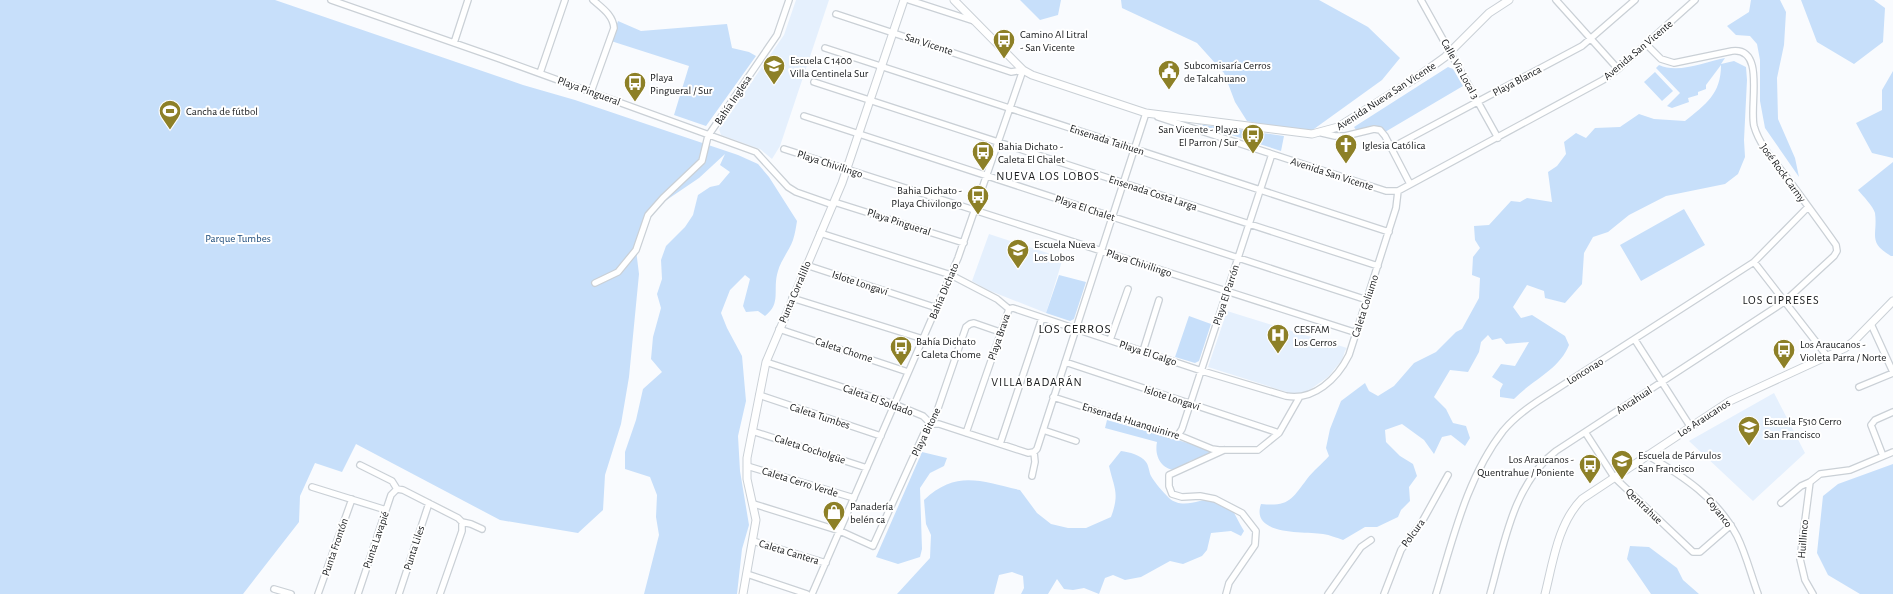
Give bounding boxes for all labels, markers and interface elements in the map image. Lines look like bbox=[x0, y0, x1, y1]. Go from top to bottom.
street label: Avenida San Vicente bbox=[1601, 18, 1675, 82]
bus stop icon: Camino Al Litral - San Vicente bbox=[991, 27, 1017, 60]
place label: Camino Al Litral - San Vicente bbox=[1020, 29, 1088, 53]
street label: San Vicente bbox=[904, 31, 954, 57]
street label: Calle Via Local 3 bbox=[1439, 37, 1481, 101]
school or university icon: Escuela C 1400 Villa Centinela Sur bbox=[761, 53, 787, 86]
place label: Escuela C 1400 Villa Centinela Sur bbox=[790, 55, 869, 79]
public building icon: Subcomisaría Cerros de Talcahuano bbox=[1156, 58, 1182, 91]
place label: Subcomisaría Cerros de Talcahuano bbox=[1184, 60, 1271, 84]
street label: Avenida Nueva San Vicente bbox=[1334, 60, 1438, 132]
street label: Playa Blanca bbox=[1491, 64, 1543, 98]
bus stop icon: Playa Pingueral / Sur bbox=[622, 70, 648, 103]
place label: Playa Pingueral / Sur bbox=[650, 72, 713, 96]
street label: Bahía Inglesa bbox=[712, 73, 754, 127]
street label: Playa Pingueral bbox=[556, 75, 622, 107]
sports icon: Cancha de fútbol bbox=[157, 98, 183, 131]
place label: Cancha de fútbol bbox=[186, 106, 258, 117]
bus stop icon: San Vicente - Playa El Parron / Sur bbox=[1240, 122, 1266, 155]
street label: Ensenada Taihuen bbox=[1068, 123, 1146, 157]
place label: San Vicente - Playa El Parron / Sur bbox=[1158, 124, 1238, 148]
church icon: Iglesia Católica bbox=[1333, 132, 1359, 165]
bus stop icon: Bahia Dichato - Caleta El Chalet bbox=[970, 139, 996, 172]
place label: Iglesia Católica bbox=[1362, 140, 1426, 151]
place label: Bahia Dichato - Caleta El Chalet bbox=[998, 141, 1065, 165]
street label: José Rock Carmy bbox=[1758, 142, 1808, 204]
street label: Playa Chivilingo bbox=[796, 148, 864, 180]
street label: Avenida San Vicente bbox=[1289, 155, 1375, 193]
district label: NUEVA LOS LOBOS bbox=[996, 170, 1100, 182]
street label: Ensenada Costa Larga bbox=[1107, 174, 1199, 212]
bus stop icon: Bahia Dichato - Playa Chivilongo bbox=[965, 183, 991, 216]
place label: Bahia Dichato - Playa Chivilongo bbox=[891, 185, 963, 209]
street label: Playa El Chalet bbox=[1054, 193, 1117, 223]
street label: Playa Pingueral bbox=[866, 207, 932, 237]
park label: Parque Tumbes bbox=[205, 233, 271, 244]
school or university icon: Escuela Nueva Los Lobos bbox=[1005, 237, 1031, 270]
place label: Escuela Nueva Los Lobos bbox=[1034, 239, 1096, 263]
street label: Playa Chivilingo bbox=[1105, 247, 1173, 279]
street label: Punta Corralillo bbox=[777, 259, 813, 325]
street label: Bahía Dichato bbox=[927, 261, 961, 321]
street label: Playa El Parrón bbox=[1211, 263, 1241, 327]
street label: Islote Longaví bbox=[831, 269, 890, 297]
street label: Caleta Coliumo bbox=[1350, 273, 1380, 339]
district label: LOS CIPRESES bbox=[1742, 294, 1820, 306]
street label: Playa Brava bbox=[986, 312, 1012, 362]
hospital icon: CESFAM Los Cerros bbox=[1265, 322, 1291, 355]
district label: LOS CERROS bbox=[1038, 323, 1112, 336]
place label: CESFAM Los Cerros bbox=[1294, 324, 1337, 348]
bus stop icon: Bahía Dichato - Caleta Chome bbox=[888, 334, 914, 367]
street label: Caleta Chome bbox=[814, 336, 874, 364]
place label: Bahía Dichato - Caleta Chome bbox=[916, 336, 981, 360]
bus stop icon: Los Araucanos - Violeta Parra / Norte bbox=[1771, 337, 1797, 370]
street label: Playa El Galgo bbox=[1118, 339, 1178, 367]
place label: Los Araucanos - Violeta Parra / Norte bbox=[1800, 339, 1886, 363]
street label: Lonconao bbox=[1565, 355, 1605, 387]
district label: VILLA BADARÁN bbox=[991, 375, 1083, 388]
street label: Caleta El Soldado bbox=[841, 382, 915, 418]
street label: Islote Longaví bbox=[1143, 384, 1202, 412]
street label: Ancahual bbox=[1614, 384, 1654, 416]
street label: Los Araucanos bbox=[1676, 397, 1732, 439]
street label: Caleta Tumbes bbox=[788, 401, 852, 431]
street label: Ensenada Huanquinirre bbox=[1081, 401, 1181, 441]
street label: Playa Bitone bbox=[909, 406, 943, 458]
school or university icon: Escuela F510 Cerro San Francisco bbox=[1736, 414, 1762, 447]
place label: Escuela F510 Cerro San Francisco bbox=[1764, 416, 1842, 440]
street label: Caleta Cocholgüe bbox=[773, 432, 847, 466]
school or university icon: Escuela de Párvulos San Francisco bbox=[1609, 448, 1635, 481]
place label: Escuela de Párvulos San Francisco bbox=[1638, 450, 1721, 474]
bus stop icon: Los Araucanos - Quentrahue / Poniente bbox=[1577, 452, 1603, 485]
place label: Los Araucanos - Quentrahue / Poniente bbox=[1477, 454, 1575, 478]
street label: Caleta Cerro Verde bbox=[761, 465, 839, 499]
street label: Qentrahue bbox=[1624, 486, 1664, 526]
street label: Coyanco bbox=[1704, 495, 1734, 529]
shop icon: Panadería belén ca bbox=[821, 499, 847, 532]
place label: Panadería belén ca bbox=[850, 501, 893, 525]
street label: Punta Lavapié bbox=[361, 510, 391, 570]
street label: Punta Frontón bbox=[320, 517, 350, 577]
street label: Polcura bbox=[1399, 517, 1427, 549]
street label: Huillinco bbox=[1796, 519, 1810, 559]
street label: Punta Liles bbox=[402, 524, 426, 572]
street label: Caleta Cantera bbox=[758, 538, 820, 566]

